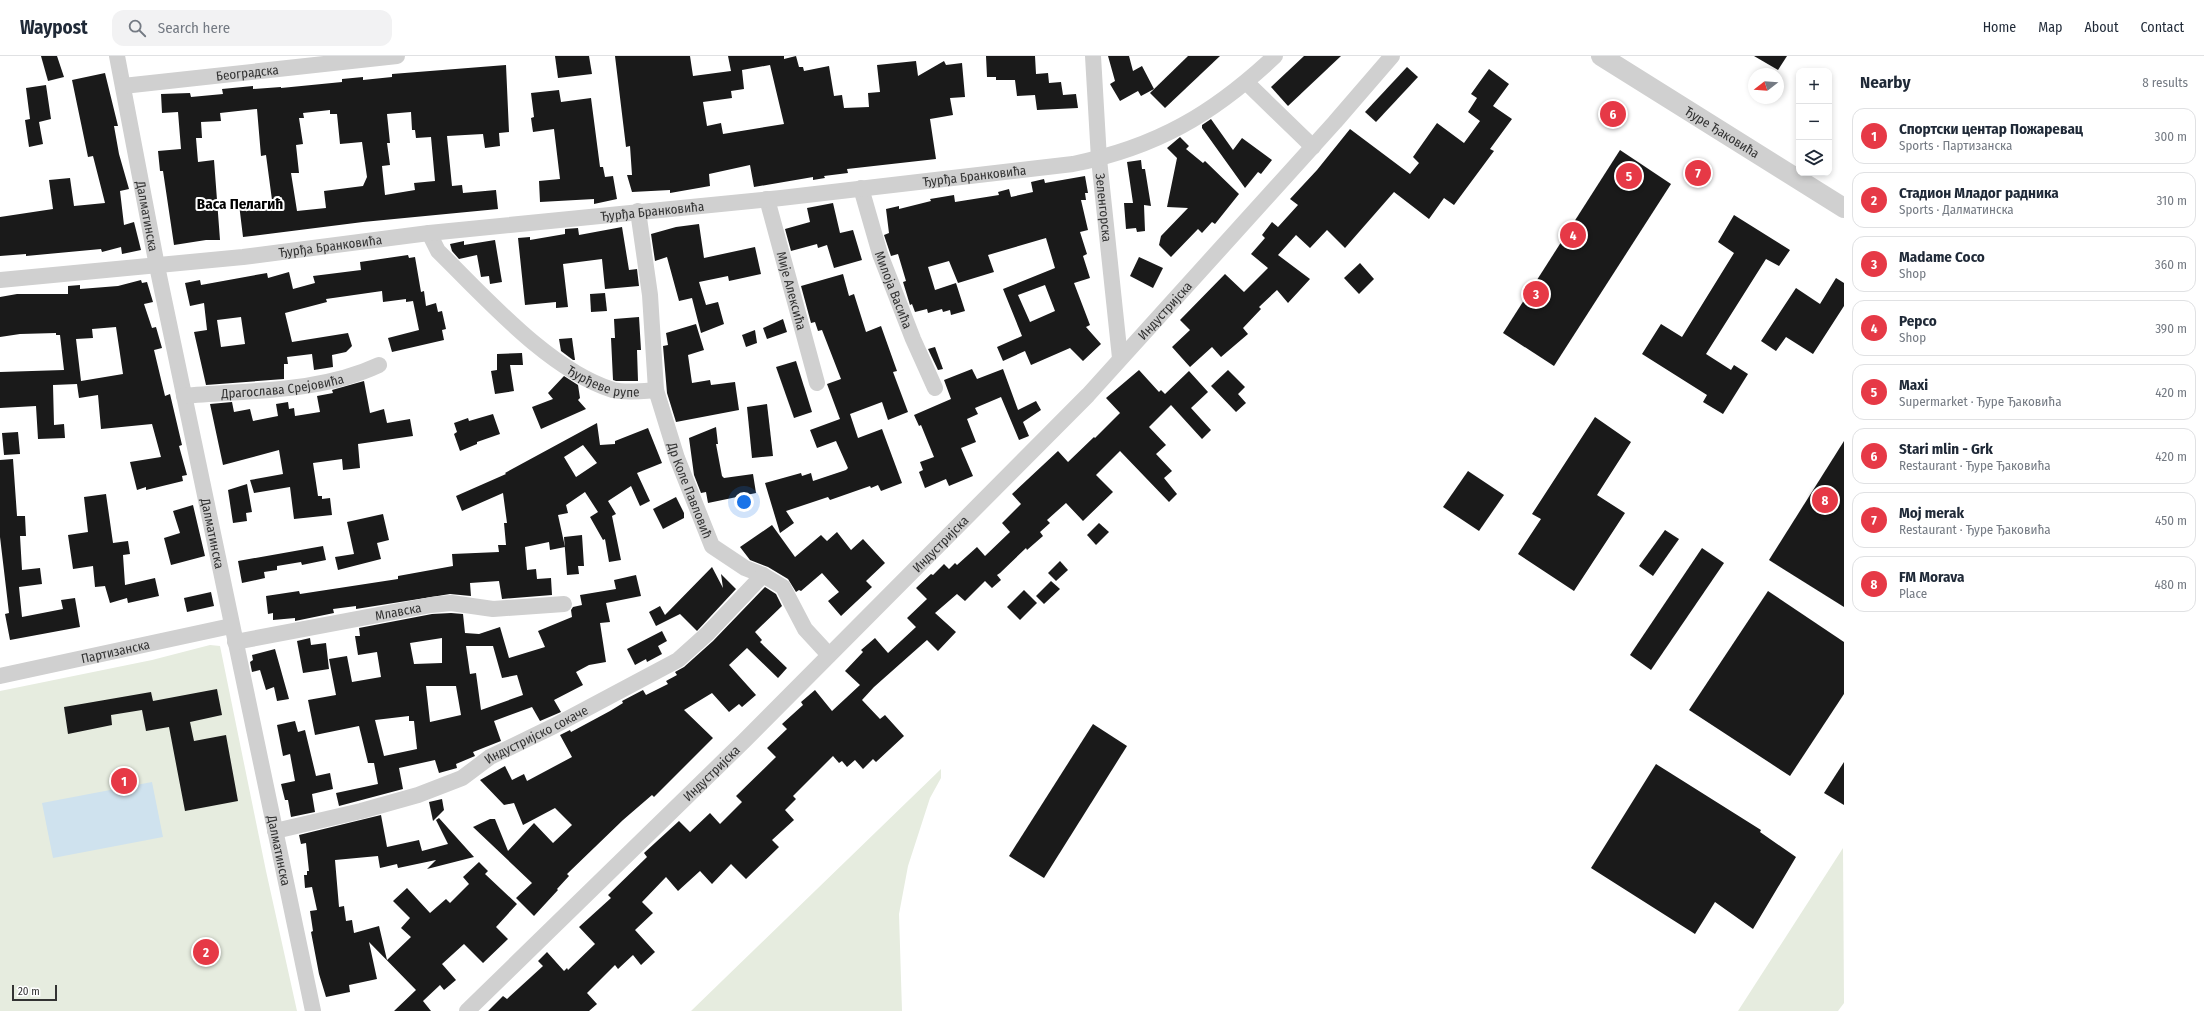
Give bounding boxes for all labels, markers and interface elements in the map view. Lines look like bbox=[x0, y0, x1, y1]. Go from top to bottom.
search box bbox=[112, 10, 392, 46]
text: Waypost bbox=[20, 16, 88, 39]
icon: search bbox=[126, 17, 148, 39]
text: Search here bbox=[158, 19, 230, 37]
text: Home bbox=[1983, 19, 2016, 36]
text: Map bbox=[2038, 19, 2062, 36]
text: About bbox=[2084, 19, 2119, 36]
text: Contact bbox=[2141, 19, 2184, 36]
street label: Београдска bbox=[215, 62, 279, 84]
north arrow bbox=[1748, 68, 1784, 104]
map controls bbox=[1796, 68, 1832, 176]
button: + bbox=[1796, 68, 1832, 104]
text: Nearby bbox=[1860, 72, 1911, 93]
text: 8 results bbox=[2142, 75, 2188, 90]
pin: 6 bbox=[1600, 99, 1626, 129]
street label: Ђуре Ђаковића bbox=[1682, 103, 1762, 161]
button: − bbox=[1796, 104, 1832, 140]
text: Спортски центар Пожаревац bbox=[1899, 120, 2083, 138]
text: 1 bbox=[1871, 129, 1877, 144]
text: 300 m bbox=[2155, 129, 2187, 144]
text: Sports · Партизанска bbox=[1899, 138, 2012, 153]
button: layers bbox=[1796, 140, 1832, 176]
pin: 7 bbox=[1685, 158, 1711, 188]
pin: 5 bbox=[1616, 161, 1642, 191]
street label: Ђурђа Бранковића bbox=[922, 163, 1027, 189]
street label: Зеленгорска bbox=[1093, 173, 1115, 243]
street label: Далматинска bbox=[133, 179, 161, 253]
text: Стадион Младог радника bbox=[1899, 184, 2059, 202]
text: 2 bbox=[1871, 193, 1877, 208]
text: 310 m bbox=[2157, 193, 2187, 208]
district label: Васа Пелагић bbox=[197, 195, 283, 213]
street label: Ђурђа Бранковића bbox=[600, 199, 705, 224]
text: Sports · Далматинска bbox=[1899, 202, 2014, 217]
pin: 4 bbox=[1560, 220, 1586, 250]
street label: Ђурђа Бранковића bbox=[278, 232, 383, 260]
text: Madame Coco bbox=[1899, 248, 1985, 266]
street label: Милоја Васића bbox=[872, 249, 915, 331]
street label: Мије Алексића bbox=[774, 250, 809, 332]
text: 3 bbox=[1871, 257, 1877, 272]
text: 360 m bbox=[2155, 257, 2187, 272]
text: Shop bbox=[1899, 266, 1926, 281]
street label: Индустријска bbox=[1135, 278, 1195, 343]
pin: 3 bbox=[1523, 279, 1549, 309]
text: Pepco bbox=[1899, 312, 1937, 330]
text: 4 bbox=[1871, 321, 1877, 336]
text: 390 m bbox=[2155, 321, 2187, 336]
text: Shop bbox=[1899, 330, 1926, 345]
street label: Ђурђеве рупе bbox=[564, 362, 640, 400]
street label: Драгослава Срејовића bbox=[220, 371, 345, 401]
text: Maxi bbox=[1899, 376, 1928, 394]
text: 5 bbox=[1871, 385, 1877, 400]
text: 420 m bbox=[2155, 385, 2187, 400]
text: Supermarket · Ђуре Ђаковића bbox=[1899, 394, 2062, 409]
street label: Др Коле Павловић bbox=[664, 440, 715, 540]
text: Stari mlin - Grk bbox=[1899, 440, 1993, 458]
text: 6 bbox=[1871, 449, 1877, 464]
text: 420 m bbox=[2155, 449, 2187, 464]
text: Restaurant · Ђуре Ђаковића bbox=[1899, 458, 2051, 473]
pin: 8 bbox=[1812, 485, 1838, 515]
your location bbox=[734, 492, 754, 512]
street label: Далматинска bbox=[198, 496, 227, 570]
text: Moj merak bbox=[1899, 504, 1964, 522]
street label: Индустријска bbox=[909, 513, 972, 575]
text: 7 bbox=[1871, 513, 1877, 528]
text: 450 m bbox=[2155, 513, 2187, 528]
text: Restaurant · Ђуре Ђаковића bbox=[1899, 522, 2051, 537]
text: FM Morava bbox=[1899, 568, 1964, 586]
text: 8 bbox=[1871, 577, 1877, 592]
text: 480 m bbox=[2154, 577, 2187, 592]
text: Place bbox=[1899, 586, 1927, 601]
street label: Млавска bbox=[374, 600, 423, 623]
street label: Партизанска bbox=[80, 637, 151, 666]
street label: Индустријско сокаче bbox=[481, 702, 591, 767]
street label: Индустријска bbox=[680, 742, 743, 804]
pin: 1 bbox=[111, 766, 137, 796]
street label: Далматинска bbox=[264, 813, 294, 887]
pin: 2 bbox=[193, 937, 219, 967]
scale bar bbox=[12, 983, 57, 1002]
text: 20 m bbox=[18, 985, 40, 998]

